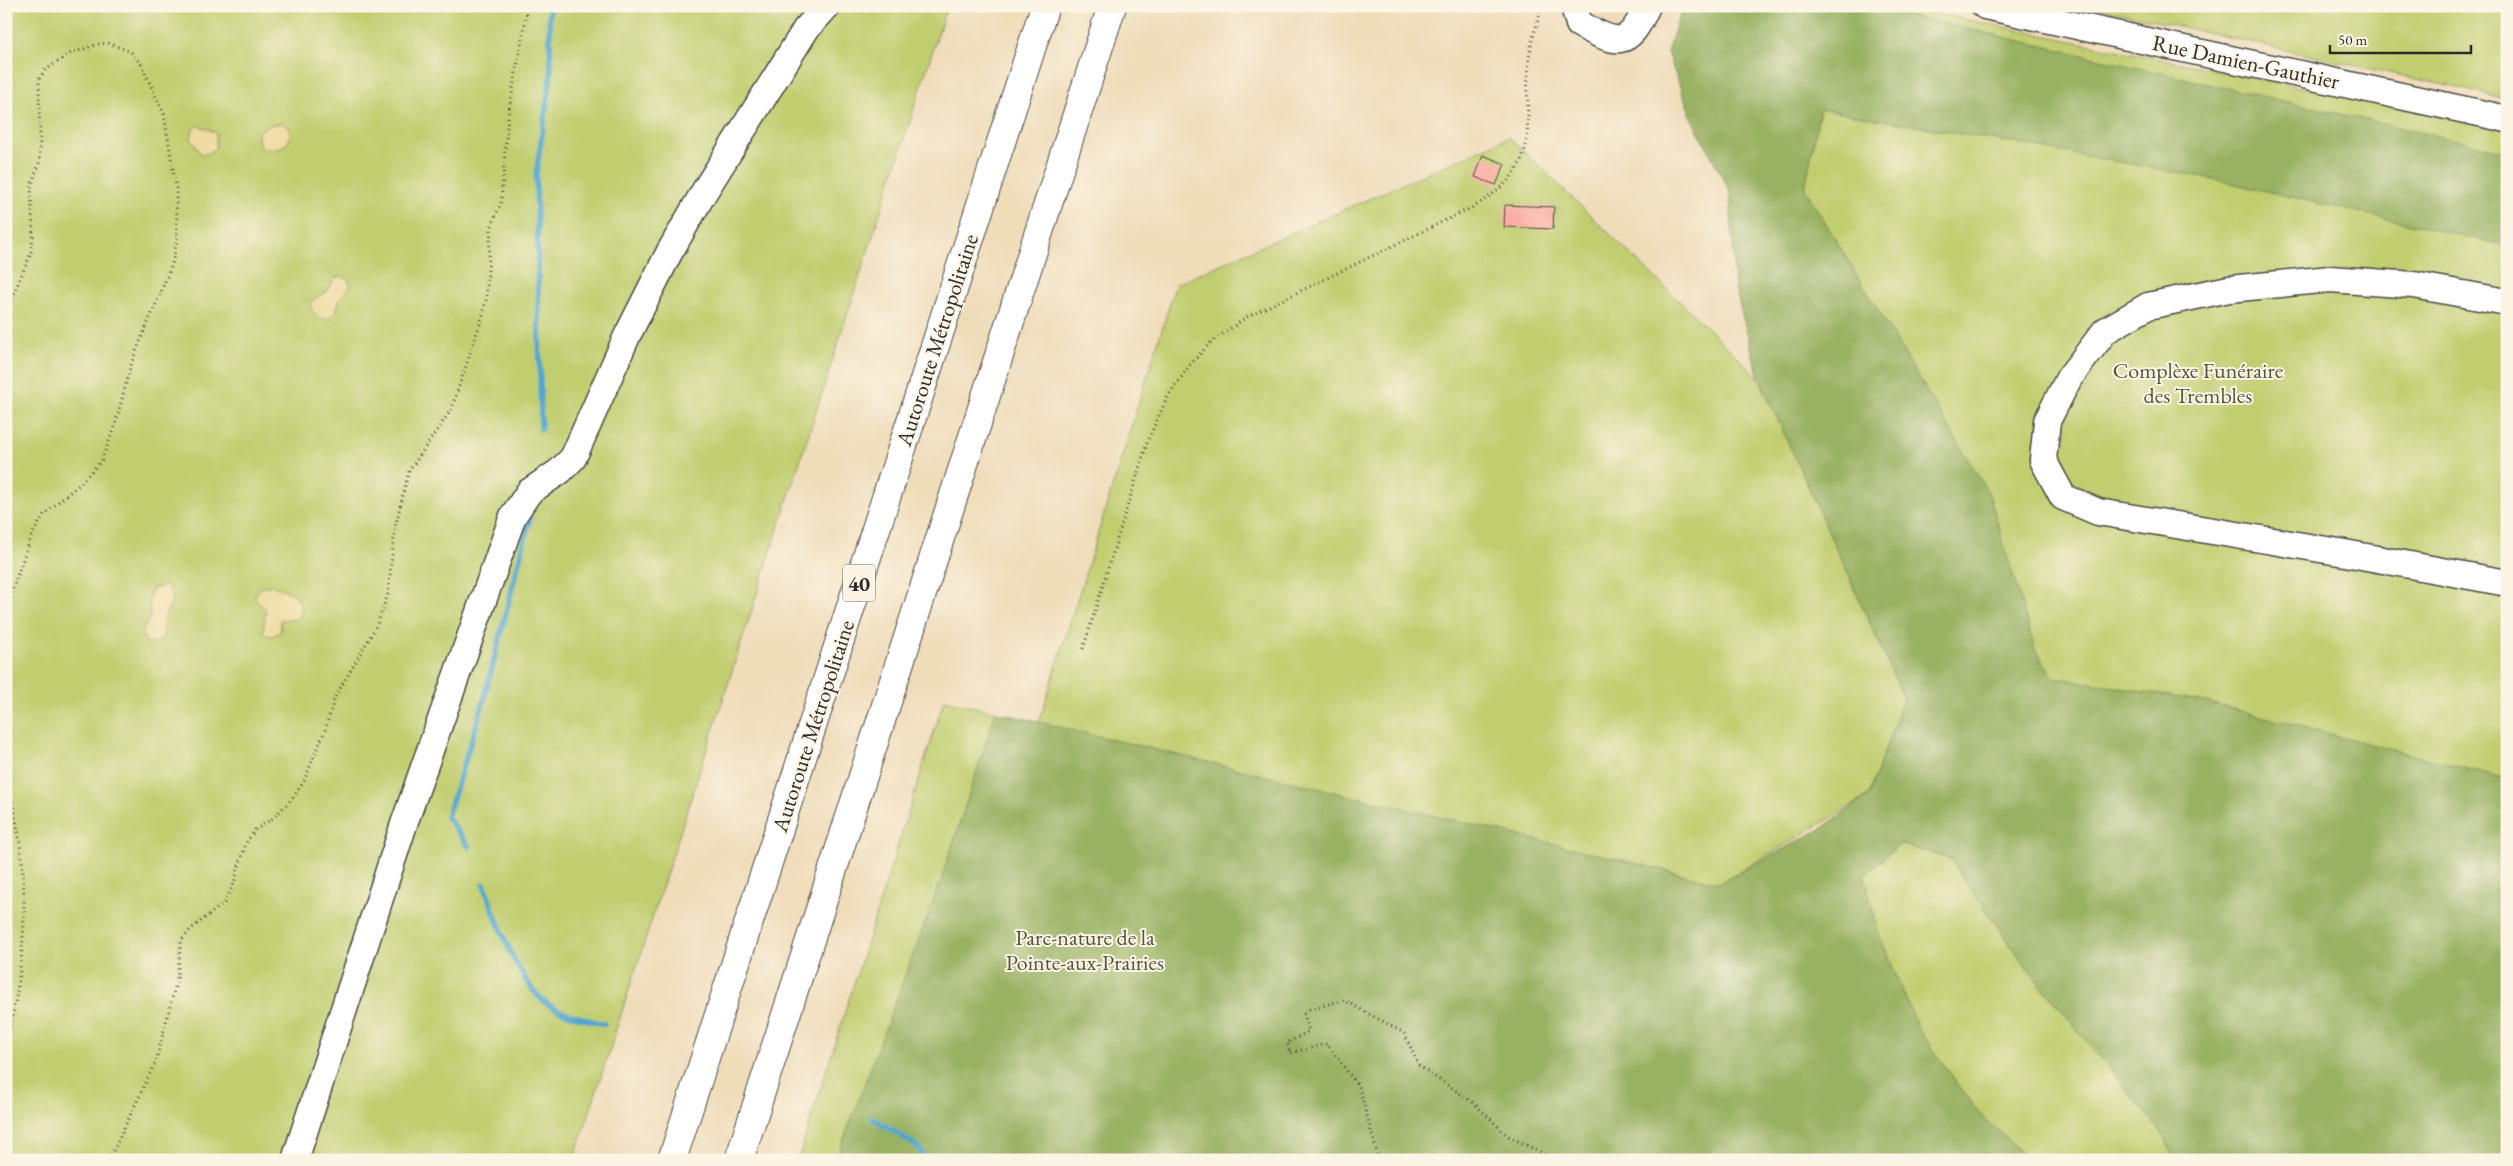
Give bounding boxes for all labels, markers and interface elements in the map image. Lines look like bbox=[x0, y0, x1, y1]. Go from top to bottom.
scale bar bbox=[2330, 22, 2472, 54]
street label: Rue Damien-Gauthier bbox=[2150, 28, 2343, 96]
text: 50 m bbox=[2338, 30, 2367, 49]
street label: Autoroute Métropolitaine bbox=[889, 230, 985, 451]
park label: Complèxe Funéraire des Trembles bbox=[2113, 356, 2284, 410]
road number: 40 bbox=[843, 564, 875, 602]
street label: Autoroute Métropolitaine bbox=[765, 616, 861, 837]
park label: Parc-nature de la Pointe-aux-Prairies bbox=[1006, 923, 1164, 977]

